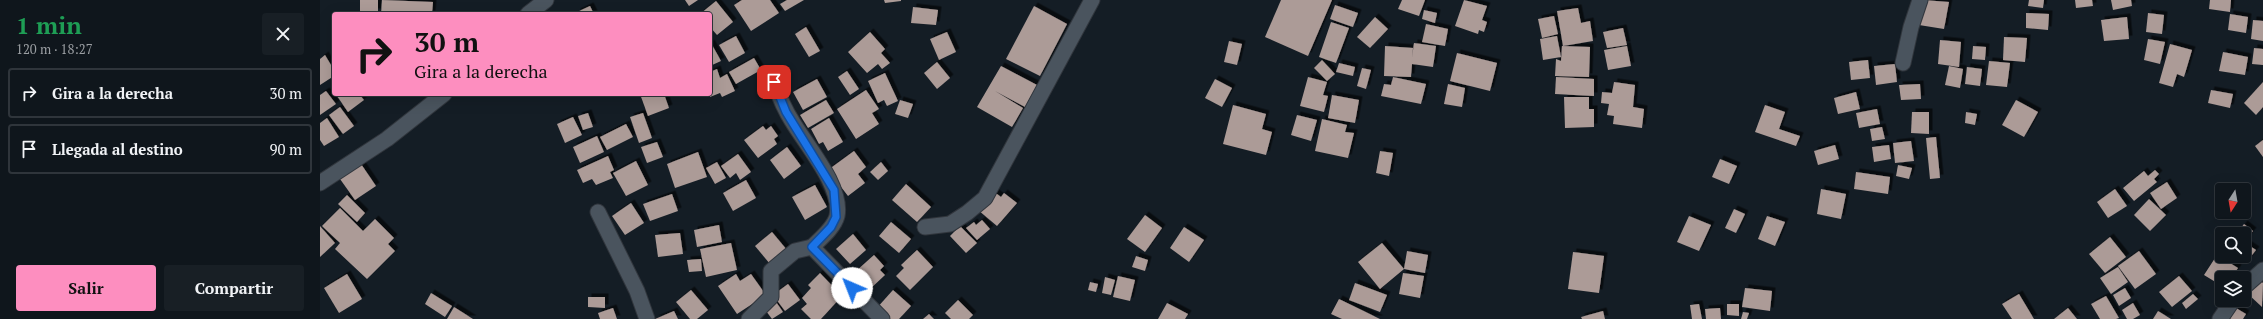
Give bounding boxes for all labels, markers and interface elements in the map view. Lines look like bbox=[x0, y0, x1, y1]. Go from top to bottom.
text: 1 min bbox=[16, 9, 82, 41]
button: close bbox=[262, 13, 304, 55]
text: 30 m bbox=[414, 23, 479, 60]
icon: right bbox=[348, 28, 400, 80]
text: 120 m · 18:27 bbox=[16, 40, 93, 58]
text: Gira a la derecha bbox=[414, 59, 548, 83]
pin bbox=[757, 65, 791, 99]
icon: arrive bbox=[763, 71, 785, 93]
icon: right bbox=[18, 82, 40, 104]
text: Gira a la derecha bbox=[52, 83, 173, 103]
text: 30 m bbox=[269, 83, 302, 103]
icon: arrive bbox=[18, 138, 40, 160]
text: Llegada al destino bbox=[52, 139, 183, 159]
text: 90 m bbox=[269, 139, 302, 159]
north arrow bbox=[2215, 183, 2251, 219]
map controls bbox=[2215, 183, 2251, 307]
button: search bbox=[2215, 227, 2251, 263]
button: Salir bbox=[16, 265, 156, 311]
button: Compartir bbox=[164, 265, 304, 311]
position arrow bbox=[831, 267, 873, 309]
button: layers bbox=[2215, 271, 2251, 307]

